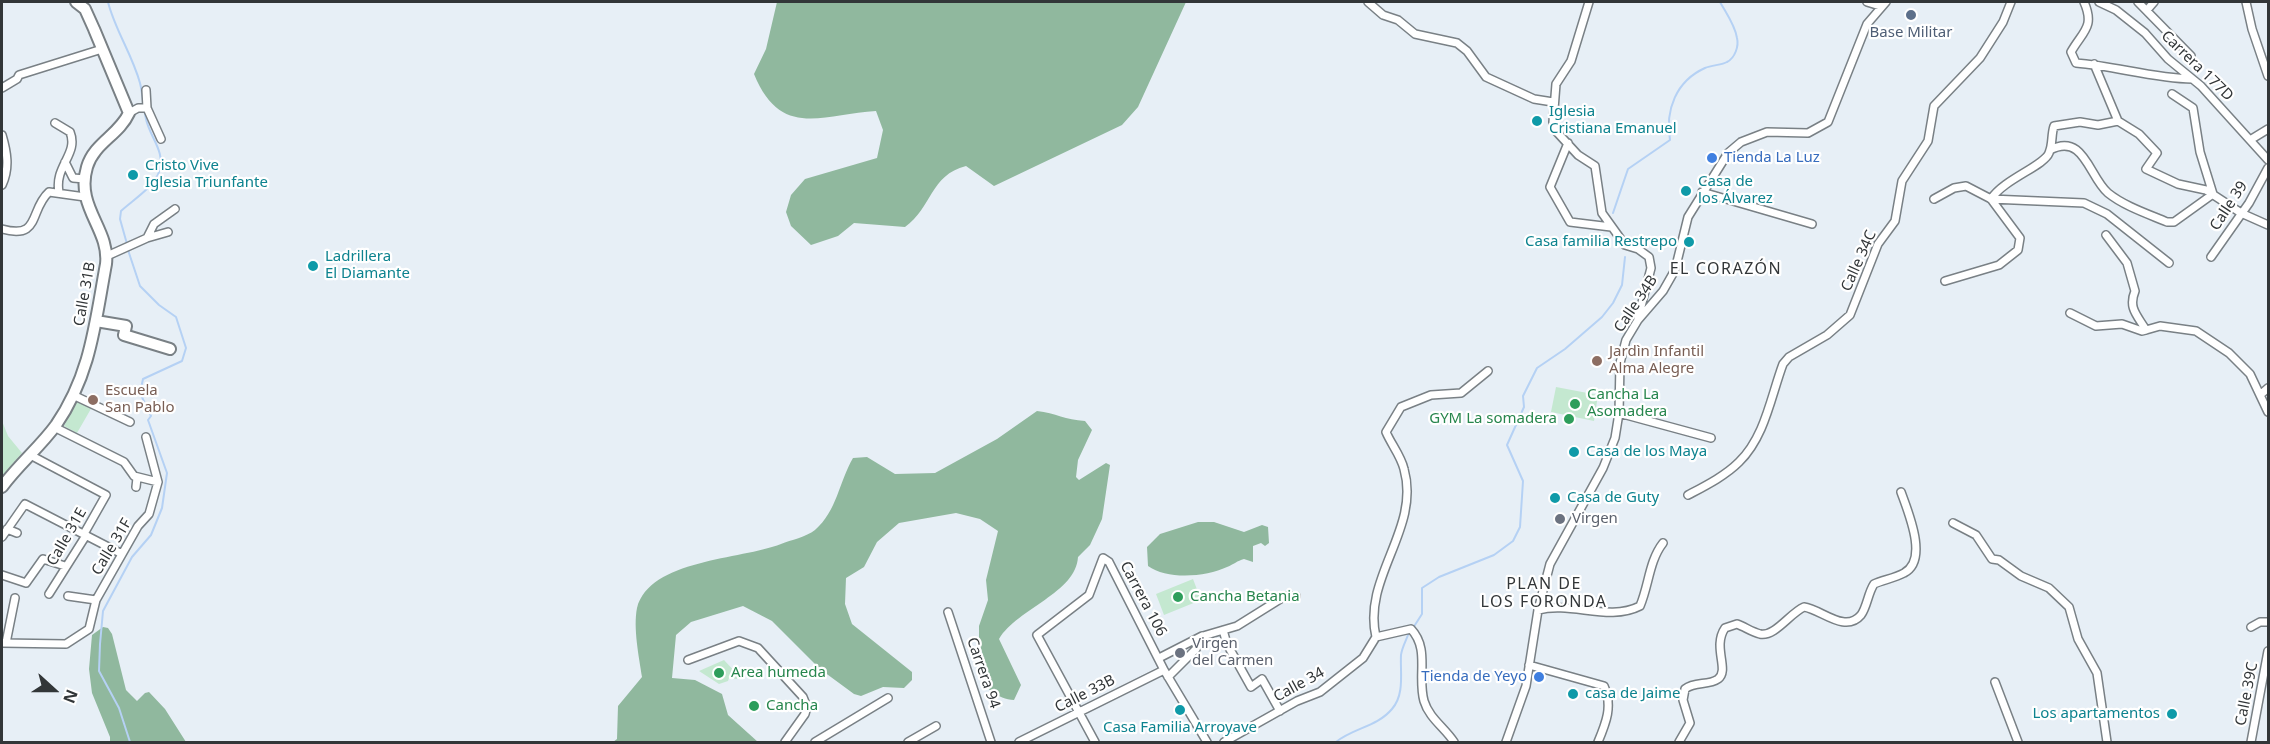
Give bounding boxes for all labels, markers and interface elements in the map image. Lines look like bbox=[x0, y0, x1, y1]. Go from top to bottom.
marker: Base Militar bbox=[1904, 8, 1918, 22]
place label: Base Militar bbox=[1870, 24, 1952, 42]
street label: Carrera 177D bbox=[2157, 27, 2237, 105]
place label: Iglesia Cristiana Emanuel bbox=[1549, 103, 1677, 138]
marker: Iglesia Cristiana Emanuel bbox=[1530, 114, 1544, 128]
place label: Tienda La Luz bbox=[1724, 149, 1820, 167]
marker: Tienda La Luz bbox=[1705, 151, 1719, 165]
place label: Cristo Vive Iglesia Triunfante bbox=[145, 157, 268, 192]
marker: Cristo Vive Iglesia Triunfante bbox=[126, 168, 140, 182]
place label: Casa de los Álvarez bbox=[1698, 173, 1773, 208]
street label: Calle 39 bbox=[2206, 178, 2252, 234]
marker: Casa de los Álvarez bbox=[1679, 184, 1693, 198]
street label: Calle 34C bbox=[1838, 228, 1880, 294]
place label: Casa familia Restrepo bbox=[1525, 233, 1677, 251]
marker: Casa familia Restrepo bbox=[1682, 235, 1696, 249]
place label: Ladrillera El Diamante bbox=[325, 248, 410, 283]
marker: Ladrillera El Diamante bbox=[306, 259, 320, 273]
district label: EL CORAZÓN bbox=[1670, 259, 1782, 279]
street label: Calle 31B bbox=[71, 260, 99, 328]
street label: Calle 34B bbox=[1610, 272, 1662, 336]
place label: Jardìn Infantil Alma Alegre bbox=[1609, 343, 1704, 378]
marker: Jardìn Infantil Alma Alegre bbox=[1590, 354, 1604, 368]
place label: Escuela San Pablo bbox=[105, 382, 174, 417]
place label: Cancha La Asomadera bbox=[1587, 386, 1667, 421]
marker: Escuela San Pablo bbox=[86, 393, 100, 407]
marker: Cancha La Asomadera bbox=[1568, 397, 1582, 411]
place label: GYM La somadera bbox=[1429, 410, 1557, 428]
marker: GYM La somadera bbox=[1562, 412, 1576, 426]
place label: Casa de los Maya bbox=[1586, 443, 1707, 461]
marker: Casa de los Maya bbox=[1567, 445, 1581, 459]
place label: Casa de Guty bbox=[1567, 489, 1659, 507]
marker: Casa de Guty bbox=[1548, 491, 1562, 505]
street label: Calle 31E bbox=[43, 505, 91, 569]
place label: Virgen bbox=[1572, 510, 1618, 528]
marker: Virgen bbox=[1553, 512, 1567, 526]
street label: Calle 31F bbox=[88, 515, 136, 579]
street label: Carrera 106 bbox=[1116, 558, 1170, 640]
district label: PLAN DE LOS FORONDA bbox=[1481, 574, 1607, 612]
place label: Cancha Betania bbox=[1190, 588, 1300, 606]
marker: Cancha Betania bbox=[1171, 590, 1185, 604]
street label: Carrera 94 bbox=[962, 635, 1004, 711]
place label: Virgen del Carmen bbox=[1192, 635, 1273, 670]
marker: Virgen del Carmen bbox=[1173, 646, 1187, 660]
north arrow bbox=[24, 660, 84, 720]
street label: Calle 39C bbox=[2232, 661, 2262, 727]
place label: Area humeda bbox=[731, 664, 826, 682]
street label: Calle 34 bbox=[1271, 664, 1327, 706]
marker: Area humeda bbox=[712, 666, 726, 680]
place label: Tienda de Yeyo bbox=[1421, 668, 1527, 686]
marker: Tienda de Yeyo bbox=[1532, 670, 1546, 684]
street label: Calle 33B bbox=[1052, 671, 1118, 717]
place label: casa de Jaime bbox=[1585, 685, 1681, 703]
text: N bbox=[58, 686, 83, 706]
marker: casa de Jaime bbox=[1566, 687, 1580, 701]
place label: Cancha bbox=[766, 697, 818, 715]
marker: Cancha bbox=[747, 699, 761, 713]
marker: Casa Familia Arroyave bbox=[1173, 703, 1187, 717]
place label: Los apartamentos bbox=[2032, 705, 2160, 723]
marker: Los apartamentos bbox=[2165, 707, 2179, 721]
place label: Casa Familia Arroyave bbox=[1103, 719, 1257, 737]

